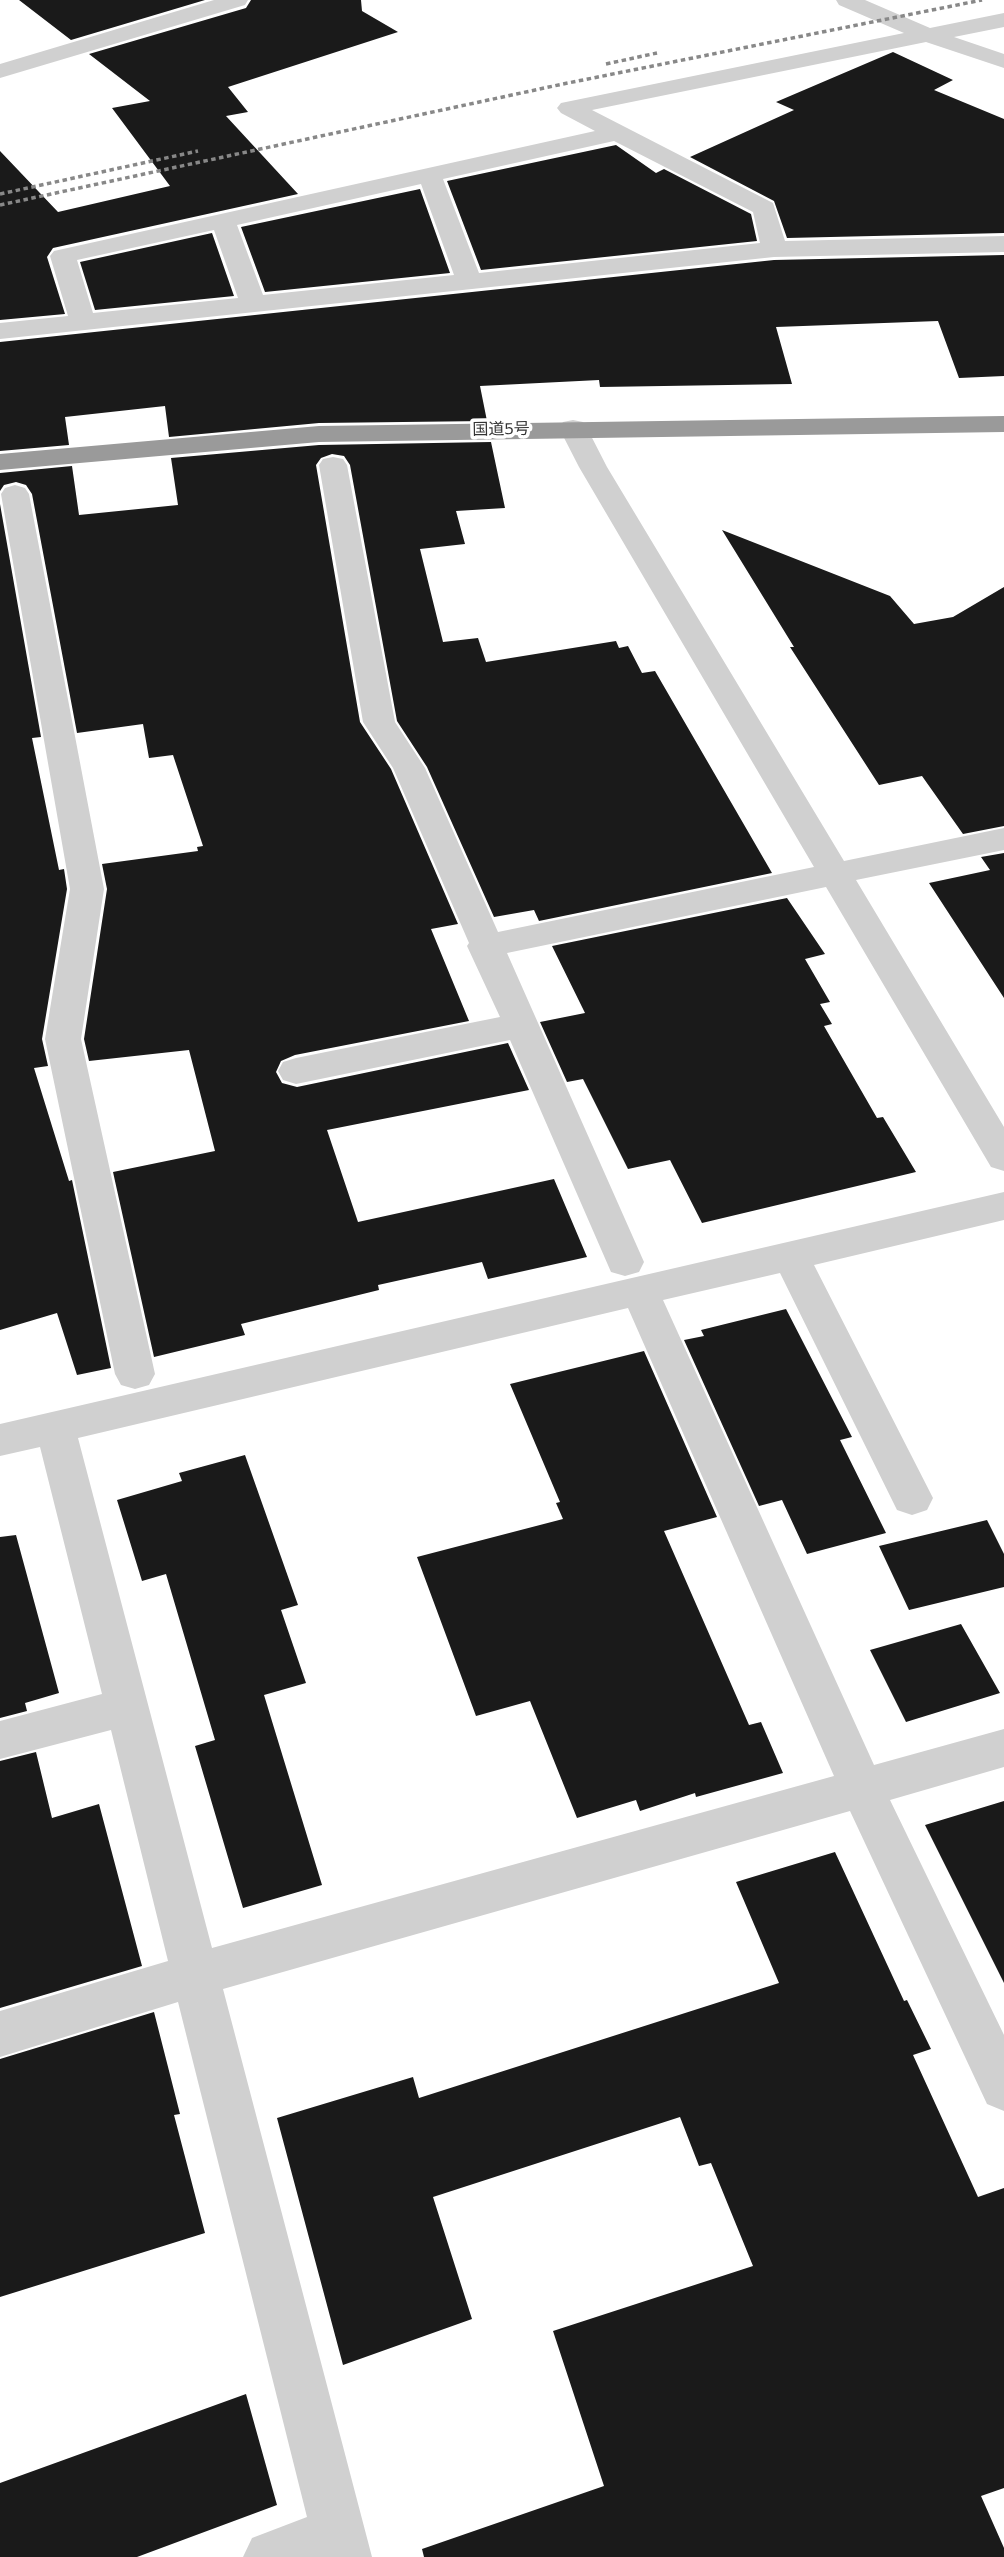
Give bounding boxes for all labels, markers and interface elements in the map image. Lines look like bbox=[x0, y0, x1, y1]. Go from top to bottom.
street label: 国道5号 bbox=[472, 419, 530, 439]

